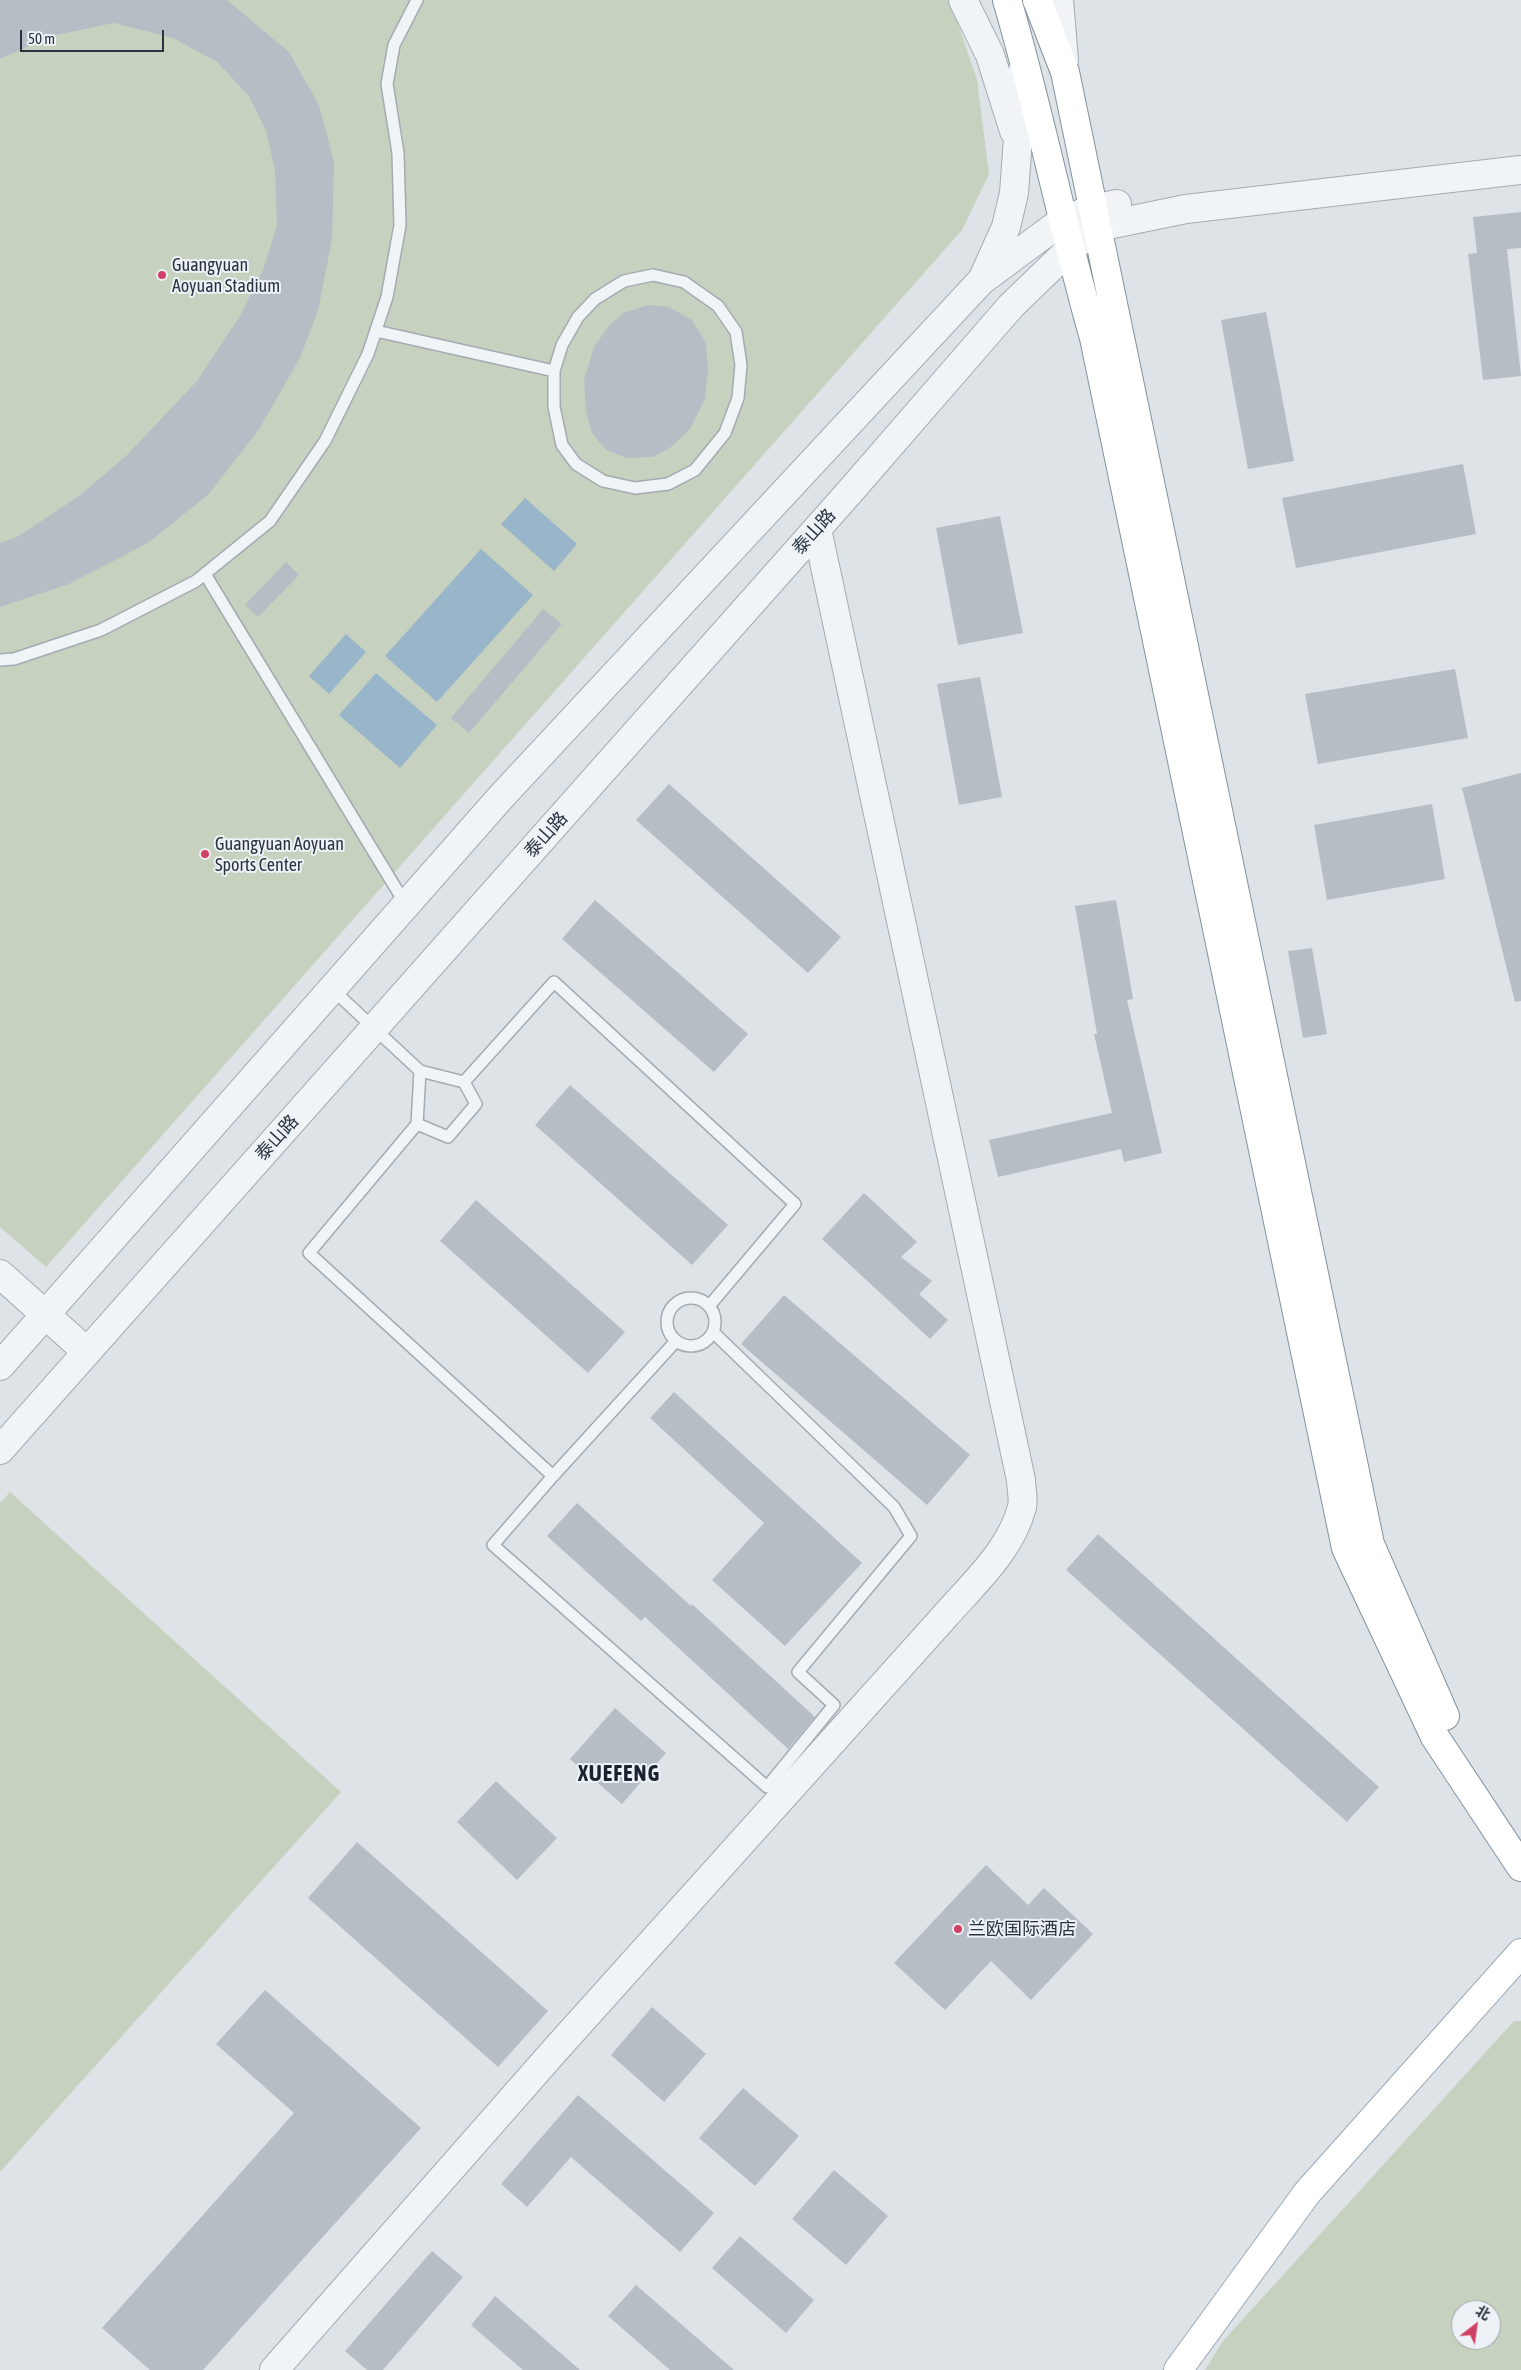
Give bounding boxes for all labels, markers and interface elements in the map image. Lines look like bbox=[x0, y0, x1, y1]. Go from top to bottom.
scale bar bbox=[22, 20, 166, 52]
text: 50 m bbox=[28, 30, 55, 47]
place label: Guangyuan Aoyuan Stadium bbox=[172, 254, 280, 296]
marker: Guangyuan Aoyuan Stadium bbox=[156, 269, 168, 281]
street label: 泰山路 bbox=[788, 505, 840, 559]
street label: 泰山路 bbox=[520, 808, 572, 862]
place label: Guangyuan Aoyuan Sports Center bbox=[215, 833, 344, 876]
marker: Guangyuan Aoyuan Sports Center bbox=[199, 848, 211, 860]
street label: 泰山路 bbox=[251, 1111, 303, 1165]
district label: XUEFENG bbox=[577, 1761, 661, 1787]
place label: 兰欧国际酒店 bbox=[968, 1918, 1076, 1940]
marker: 兰欧国际酒店 bbox=[952, 1923, 964, 1935]
north arrow bbox=[1451, 2300, 1501, 2350]
text: 北 bbox=[1473, 2302, 1493, 2323]

